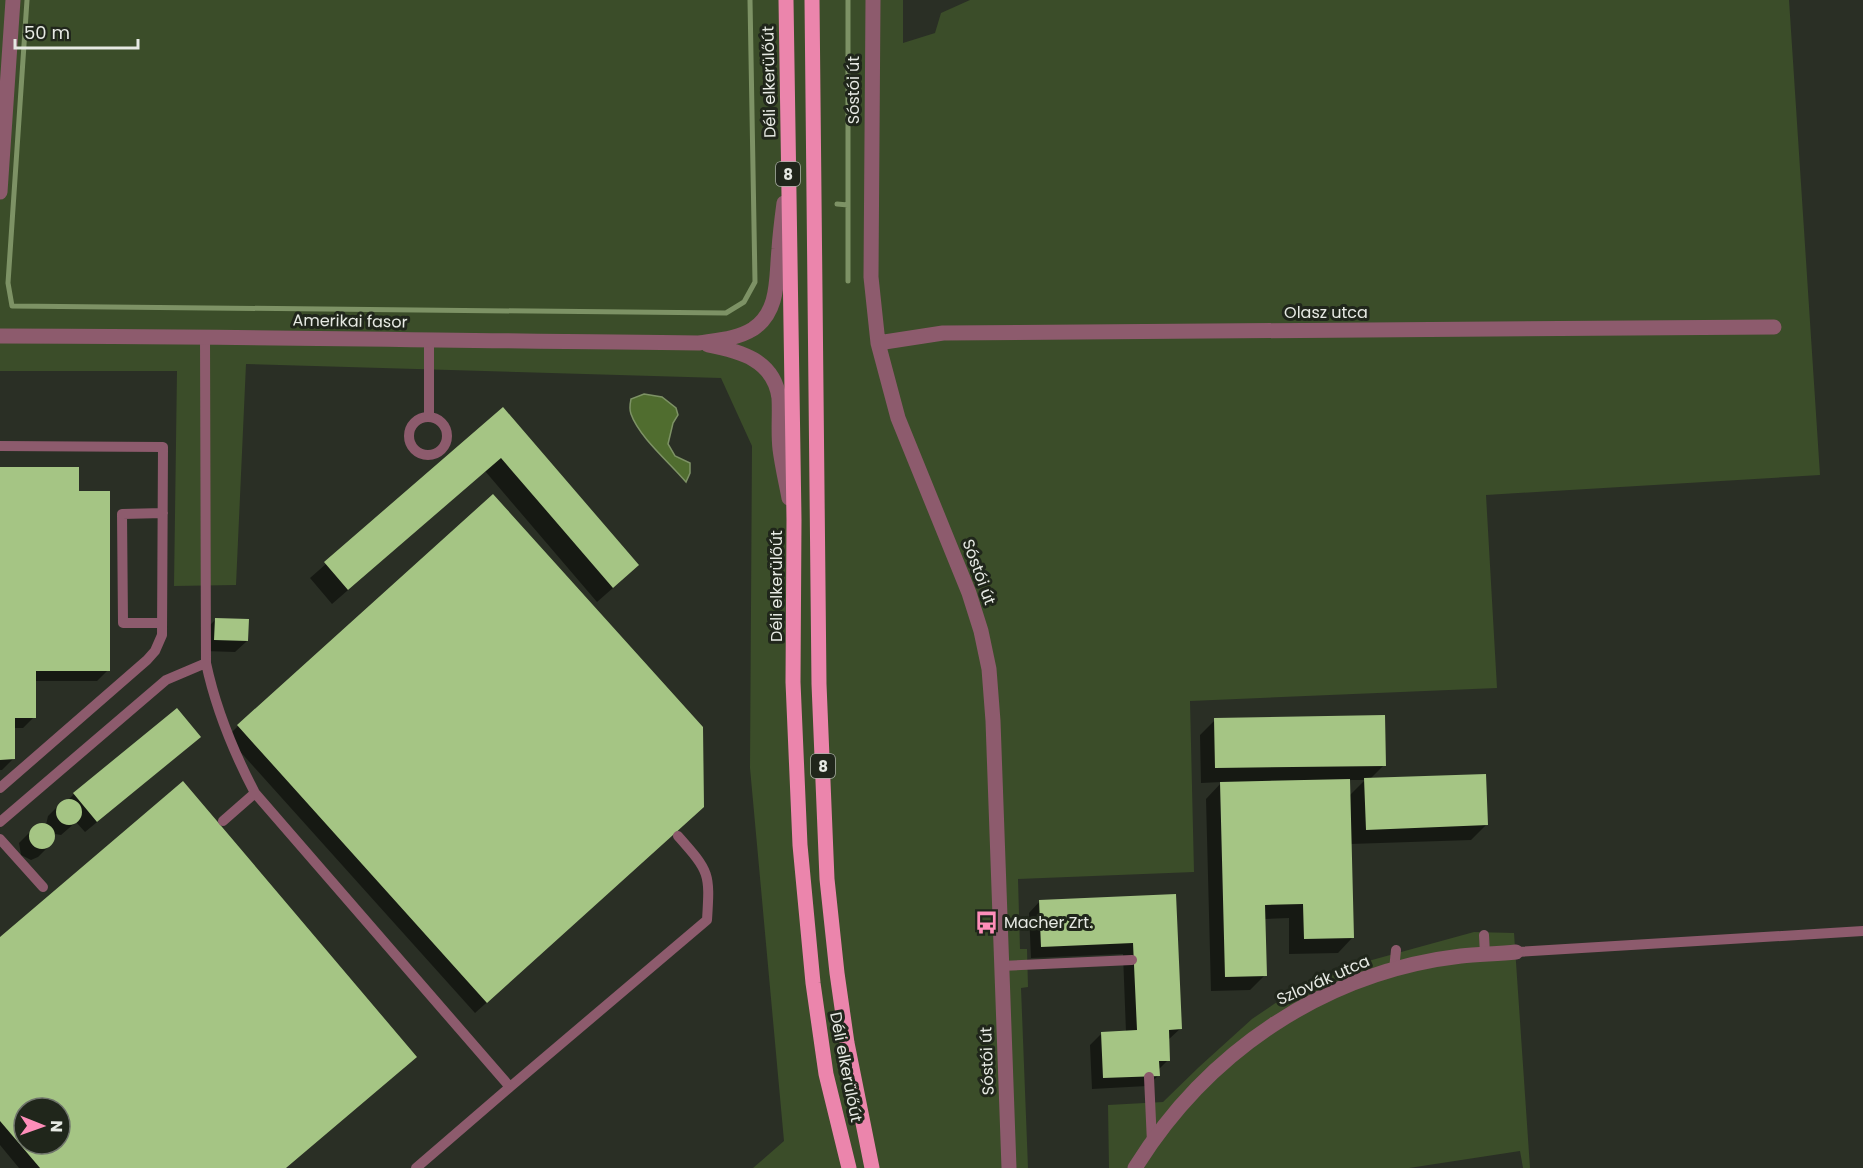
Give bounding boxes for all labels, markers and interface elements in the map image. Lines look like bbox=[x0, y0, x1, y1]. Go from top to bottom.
scale bar bbox=[15, 12, 138, 50]
text: 50 m bbox=[24, 20, 70, 45]
street label: Déli elkerülőút bbox=[757, 26, 781, 138]
street label: Sóstói út bbox=[842, 56, 865, 124]
road number: 8 bbox=[776, 162, 800, 186]
street label: Olasz utca bbox=[1284, 301, 1368, 324]
street label: Amerikai fasor bbox=[292, 308, 408, 334]
street label: Déli elkerülőút bbox=[765, 530, 788, 642]
street label: Sóstói út bbox=[957, 536, 1002, 608]
road number: 8 bbox=[811, 754, 835, 778]
bus stop icon: Macher Zrt. bbox=[973, 909, 999, 935]
place label: Macher Zrt. bbox=[1004, 911, 1093, 934]
street label: Szlovák utca bbox=[1273, 949, 1373, 1011]
street label: Déli elkerülőút bbox=[824, 1010, 868, 1124]
street label: Sóstói út bbox=[974, 1026, 1000, 1096]
north arrow bbox=[12, 1096, 72, 1156]
text: N bbox=[45, 1120, 68, 1132]

